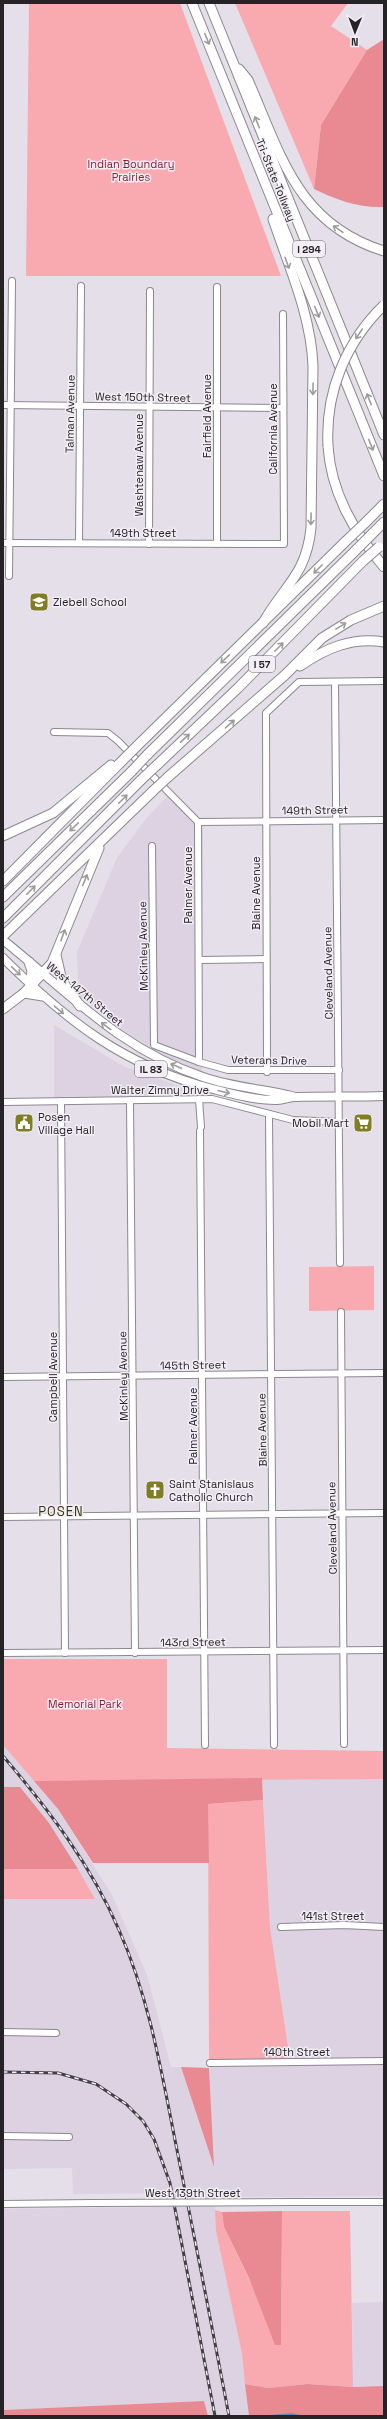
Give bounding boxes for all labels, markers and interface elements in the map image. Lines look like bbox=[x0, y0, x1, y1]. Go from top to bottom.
north arrow bbox=[335, 12, 375, 52]
one-way arrow bbox=[203, 33, 211, 45]
text: N bbox=[351, 35, 359, 49]
one-way arrow bbox=[253, 117, 261, 129]
street label: Tri-State Tollway bbox=[253, 136, 299, 224]
park label: Indian Boundary Prairies bbox=[88, 157, 174, 184]
one-way arrow bbox=[333, 225, 344, 233]
road number: I 294 bbox=[293, 241, 325, 257]
one-way arrow bbox=[284, 256, 292, 268]
one-way arrow bbox=[313, 305, 321, 317]
one-way arrow bbox=[355, 329, 363, 340]
street label: Fairfield Avenue bbox=[200, 374, 214, 458]
street label: Talman Avenue bbox=[62, 375, 78, 453]
one-way arrow bbox=[309, 382, 317, 395]
street label: California Avenue bbox=[266, 383, 280, 475]
street label: West 150th Street bbox=[95, 389, 191, 405]
one-way arrow bbox=[365, 393, 373, 405]
street label: Washtenaw Avenue bbox=[132, 414, 146, 516]
one-way arrow bbox=[368, 438, 376, 450]
one-way arrow bbox=[307, 512, 315, 525]
street label: 149th Street bbox=[110, 526, 176, 540]
one-way arrow bbox=[313, 564, 323, 574]
school or university icon: Ziebell School bbox=[28, 591, 50, 613]
place label: Ziebell School bbox=[53, 595, 127, 609]
one-way arrow bbox=[335, 621, 347, 629]
one-way arrow bbox=[274, 643, 284, 652]
one-way arrow bbox=[220, 655, 230, 664]
road number: I 57 bbox=[249, 656, 275, 672]
one-way arrow bbox=[224, 719, 235, 728]
one-way arrow bbox=[180, 733, 190, 743]
one-way arrow bbox=[118, 794, 128, 804]
street label: 149th Street bbox=[282, 802, 348, 818]
one-way arrow bbox=[69, 822, 79, 832]
street label: Palmer Avenue bbox=[181, 846, 195, 924]
street label: Blaine Avenue bbox=[249, 856, 263, 930]
one-way arrow bbox=[81, 874, 89, 886]
one-way arrow bbox=[26, 886, 36, 895]
street label: McKinley Avenue bbox=[135, 901, 151, 991]
street label: Cleveland Avenue bbox=[320, 927, 336, 1019]
one-way arrow bbox=[59, 930, 67, 942]
street label: West 147th Street bbox=[44, 959, 126, 1029]
one-way arrow bbox=[11, 967, 21, 976]
one-way arrow bbox=[54, 1006, 65, 1015]
one-way arrow bbox=[100, 1022, 111, 1030]
street label: Veterans Drive bbox=[231, 1052, 307, 1068]
road number: IL 83 bbox=[135, 1061, 167, 1077]
one-way arrow bbox=[170, 1062, 182, 1069]
street label: Walter Zimny Drive bbox=[111, 1083, 209, 1097]
one-way arrow bbox=[217, 1088, 230, 1096]
place label: Posen Village Hall bbox=[38, 1110, 94, 1137]
public building icon: Posen Village Hall bbox=[13, 1112, 35, 1134]
supermarket icon: Mobil Mart bbox=[352, 1112, 374, 1134]
place label: Mobil Mart bbox=[292, 1116, 349, 1130]
street label: McKinley Avenue bbox=[115, 1331, 131, 1421]
street label: Campbell Avenue bbox=[46, 1332, 60, 1422]
street label: 145th Street bbox=[160, 1357, 226, 1373]
street label: Palmer Avenue bbox=[186, 1387, 200, 1465]
street label: Blaine Avenue bbox=[254, 1393, 270, 1467]
place label: Saint Stanislaus Catholic Church bbox=[169, 1477, 254, 1504]
church icon: Saint Stanislaus Catholic Church bbox=[144, 1479, 166, 1501]
street label: Cleveland Avenue bbox=[324, 1482, 340, 1574]
district label: POSEN bbox=[38, 1503, 84, 1520]
street label: 143rd Street bbox=[160, 1634, 226, 1650]
park label: Memorial Park bbox=[48, 1697, 122, 1711]
street label: 141st Street bbox=[302, 1909, 364, 1923]
street label: 140th Street bbox=[264, 2045, 330, 2059]
street label: West 139th Street bbox=[145, 2186, 241, 2200]

